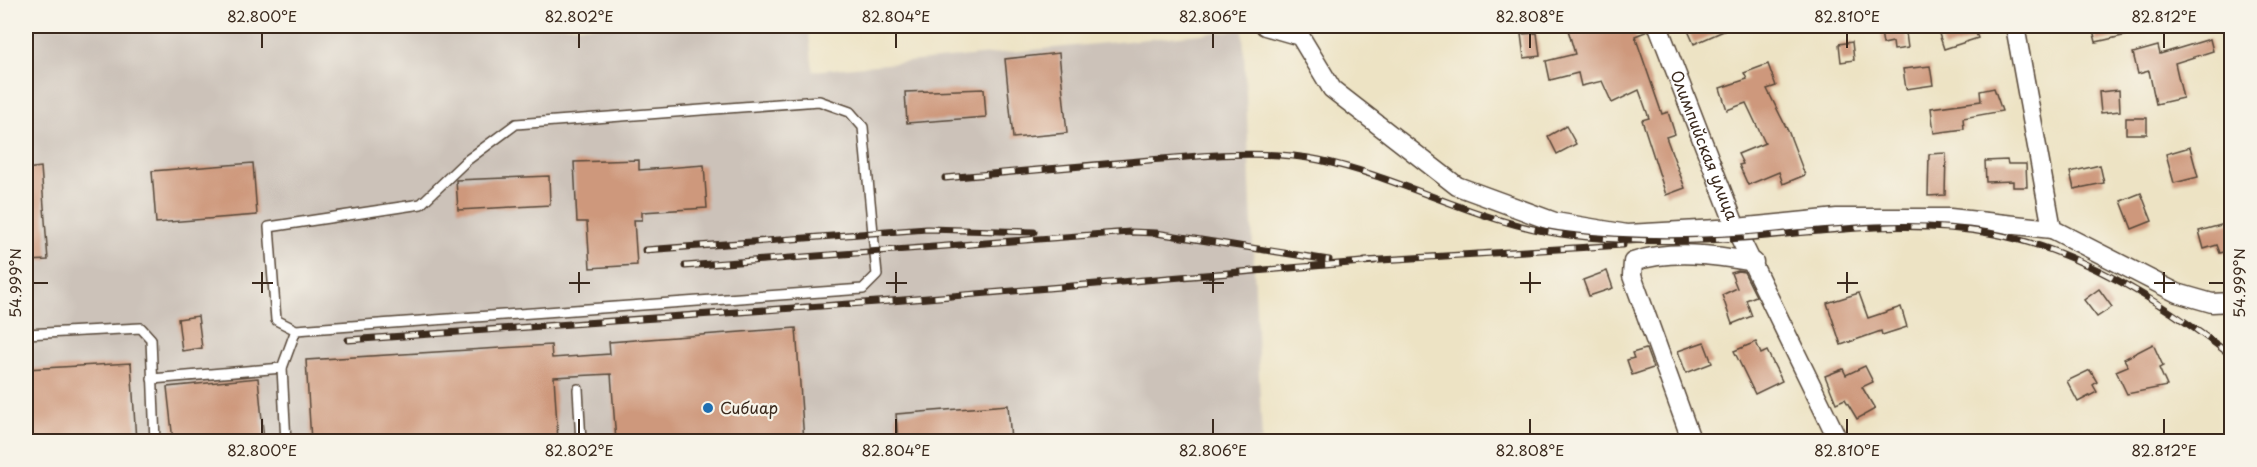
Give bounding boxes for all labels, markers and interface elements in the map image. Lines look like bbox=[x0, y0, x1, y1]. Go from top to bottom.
text: 82.800°E bbox=[227, 4, 297, 27]
text: 82.802°E bbox=[544, 4, 614, 27]
text: 82.804°E bbox=[862, 4, 930, 27]
text: 82.806°E bbox=[1179, 4, 1247, 27]
text: 82.808°E bbox=[1496, 4, 1564, 27]
text: 82.810°E bbox=[1814, 4, 1880, 27]
text: 82.812°E bbox=[2131, 4, 2197, 27]
street label: Олимпийская улица bbox=[1665, 66, 1745, 224]
text: 54.999°N bbox=[3, 248, 26, 318]
text: 54.999°N bbox=[2227, 248, 2250, 318]
place label: Сибиар bbox=[720, 395, 778, 419]
marker: Сибиар bbox=[701, 401, 715, 415]
text: 82.800°E bbox=[227, 438, 297, 461]
text: 82.802°E bbox=[544, 438, 614, 461]
text: 82.804°E bbox=[862, 438, 930, 461]
text: 82.806°E bbox=[1179, 438, 1247, 461]
text: 82.808°E bbox=[1496, 438, 1564, 461]
text: 82.810°E bbox=[1814, 438, 1880, 461]
text: 82.812°E bbox=[2131, 438, 2197, 461]

